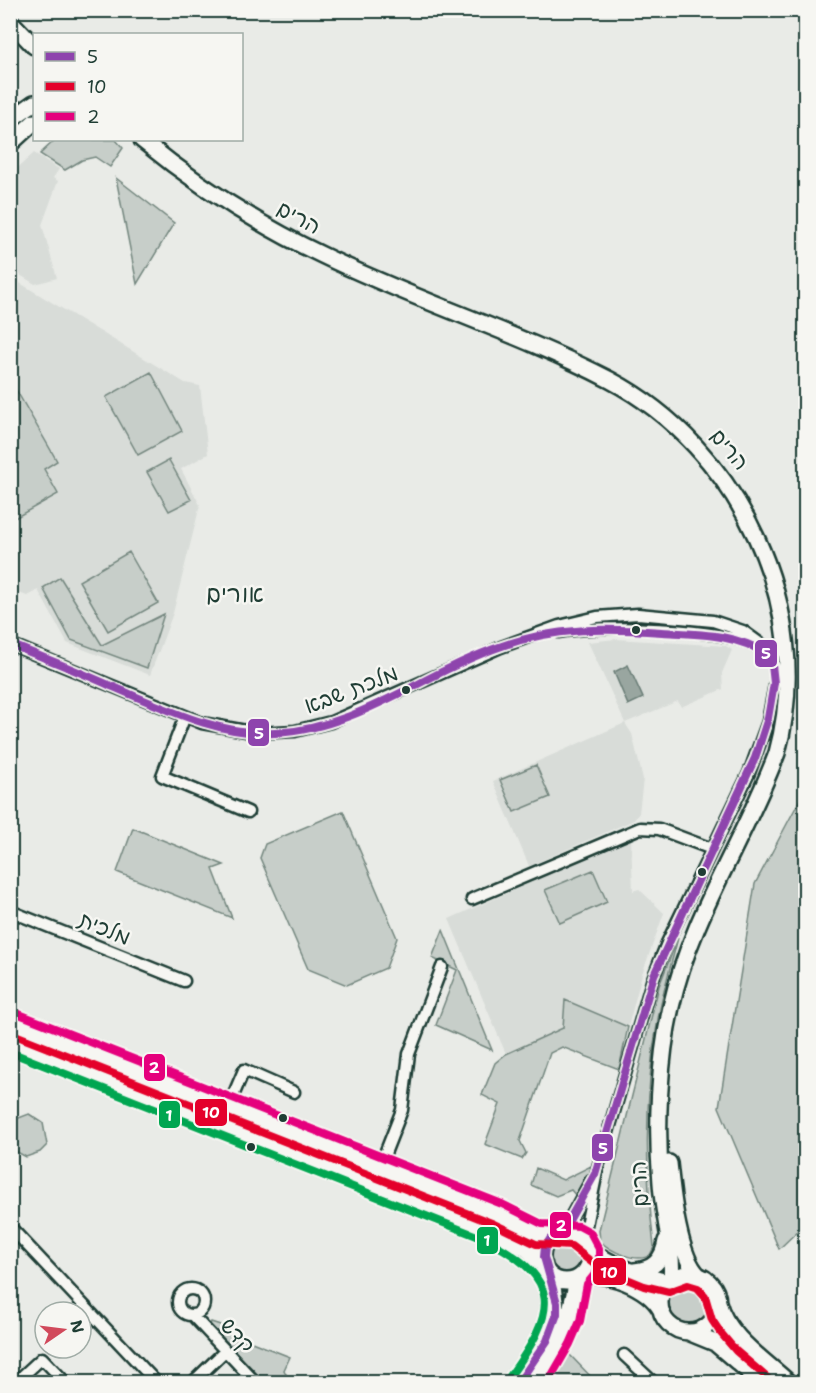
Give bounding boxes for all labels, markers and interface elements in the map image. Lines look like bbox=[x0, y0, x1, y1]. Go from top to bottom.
legend bbox=[33, 33, 243, 141]
text: 5 bbox=[87, 45, 98, 69]
text: 10 bbox=[87, 75, 107, 99]
text: 2 bbox=[87, 105, 100, 129]
street label: הרים bbox=[272, 194, 326, 241]
street label: הרים bbox=[704, 422, 756, 476]
district label: אורים bbox=[206, 578, 264, 610]
unlabelled marker bbox=[630, 624, 642, 636]
line badge: 5 bbox=[754, 639, 778, 668]
text: 5 bbox=[761, 643, 771, 664]
street label: מלכת שבא bbox=[300, 658, 402, 721]
unlabelled marker bbox=[400, 684, 412, 696]
line badge: 5 bbox=[247, 718, 270, 747]
text: 5 bbox=[254, 723, 264, 744]
unlabelled marker bbox=[696, 866, 708, 878]
street label: מלכית bbox=[73, 905, 135, 952]
line badge: 2 bbox=[143, 1053, 166, 1082]
text: 2 bbox=[148, 1057, 160, 1078]
line badge: 10 bbox=[194, 1098, 228, 1127]
line badge: 1 bbox=[158, 1100, 181, 1129]
text: 10 bbox=[202, 1102, 220, 1123]
text: 1 bbox=[165, 1105, 173, 1126]
unlabelled marker bbox=[277, 1112, 289, 1124]
line badge: 5 bbox=[591, 1133, 614, 1162]
text: 5 bbox=[598, 1138, 608, 1159]
unlabelled marker bbox=[245, 1141, 257, 1153]
street label: הרים bbox=[623, 1160, 656, 1208]
line badge: 2 bbox=[549, 1211, 572, 1239]
text: 2 bbox=[555, 1215, 567, 1236]
line badge: 1 bbox=[476, 1226, 499, 1255]
text: 1 bbox=[483, 1230, 491, 1251]
line badge: 10 bbox=[592, 1257, 627, 1286]
text: 10 bbox=[600, 1262, 618, 1283]
north arrow bbox=[33, 1300, 93, 1360]
street label: קדש bbox=[214, 1311, 261, 1359]
text: N bbox=[65, 1318, 89, 1335]

